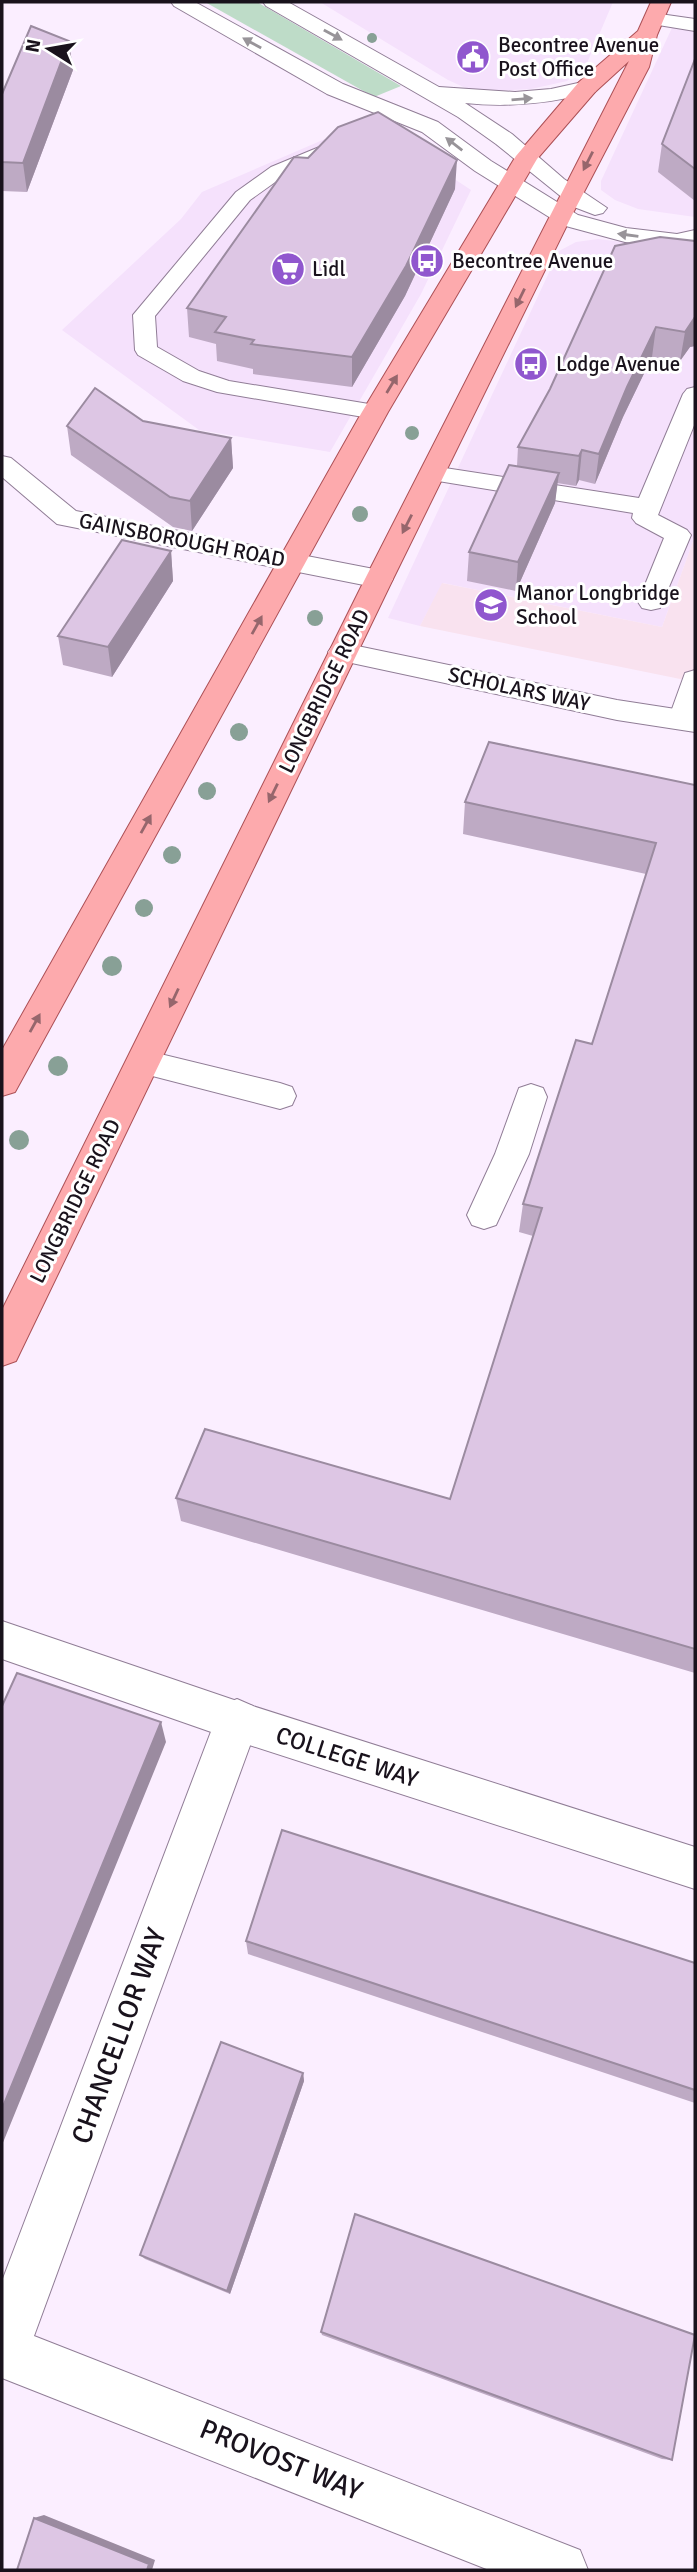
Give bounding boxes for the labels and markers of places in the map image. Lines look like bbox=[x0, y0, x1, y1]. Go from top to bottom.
place label: Becontree Avenue Post Office bbox=[498, 32, 659, 82]
public building icon: Becontree Avenue Post Office bbox=[454, 38, 492, 76]
bus stop icon: Becontree Avenue bbox=[408, 242, 446, 280]
place label: Becontree Avenue bbox=[452, 248, 613, 274]
supermarket icon: Lidl bbox=[269, 250, 307, 288]
place label: Lidl bbox=[312, 256, 346, 282]
bus stop icon: Lodge Avenue bbox=[512, 345, 550, 383]
place label: Lodge Avenue bbox=[556, 351, 680, 377]
place label: Manor Longbridge School bbox=[516, 580, 680, 630]
school or university icon: Manor Longbridge School bbox=[472, 586, 510, 624]

